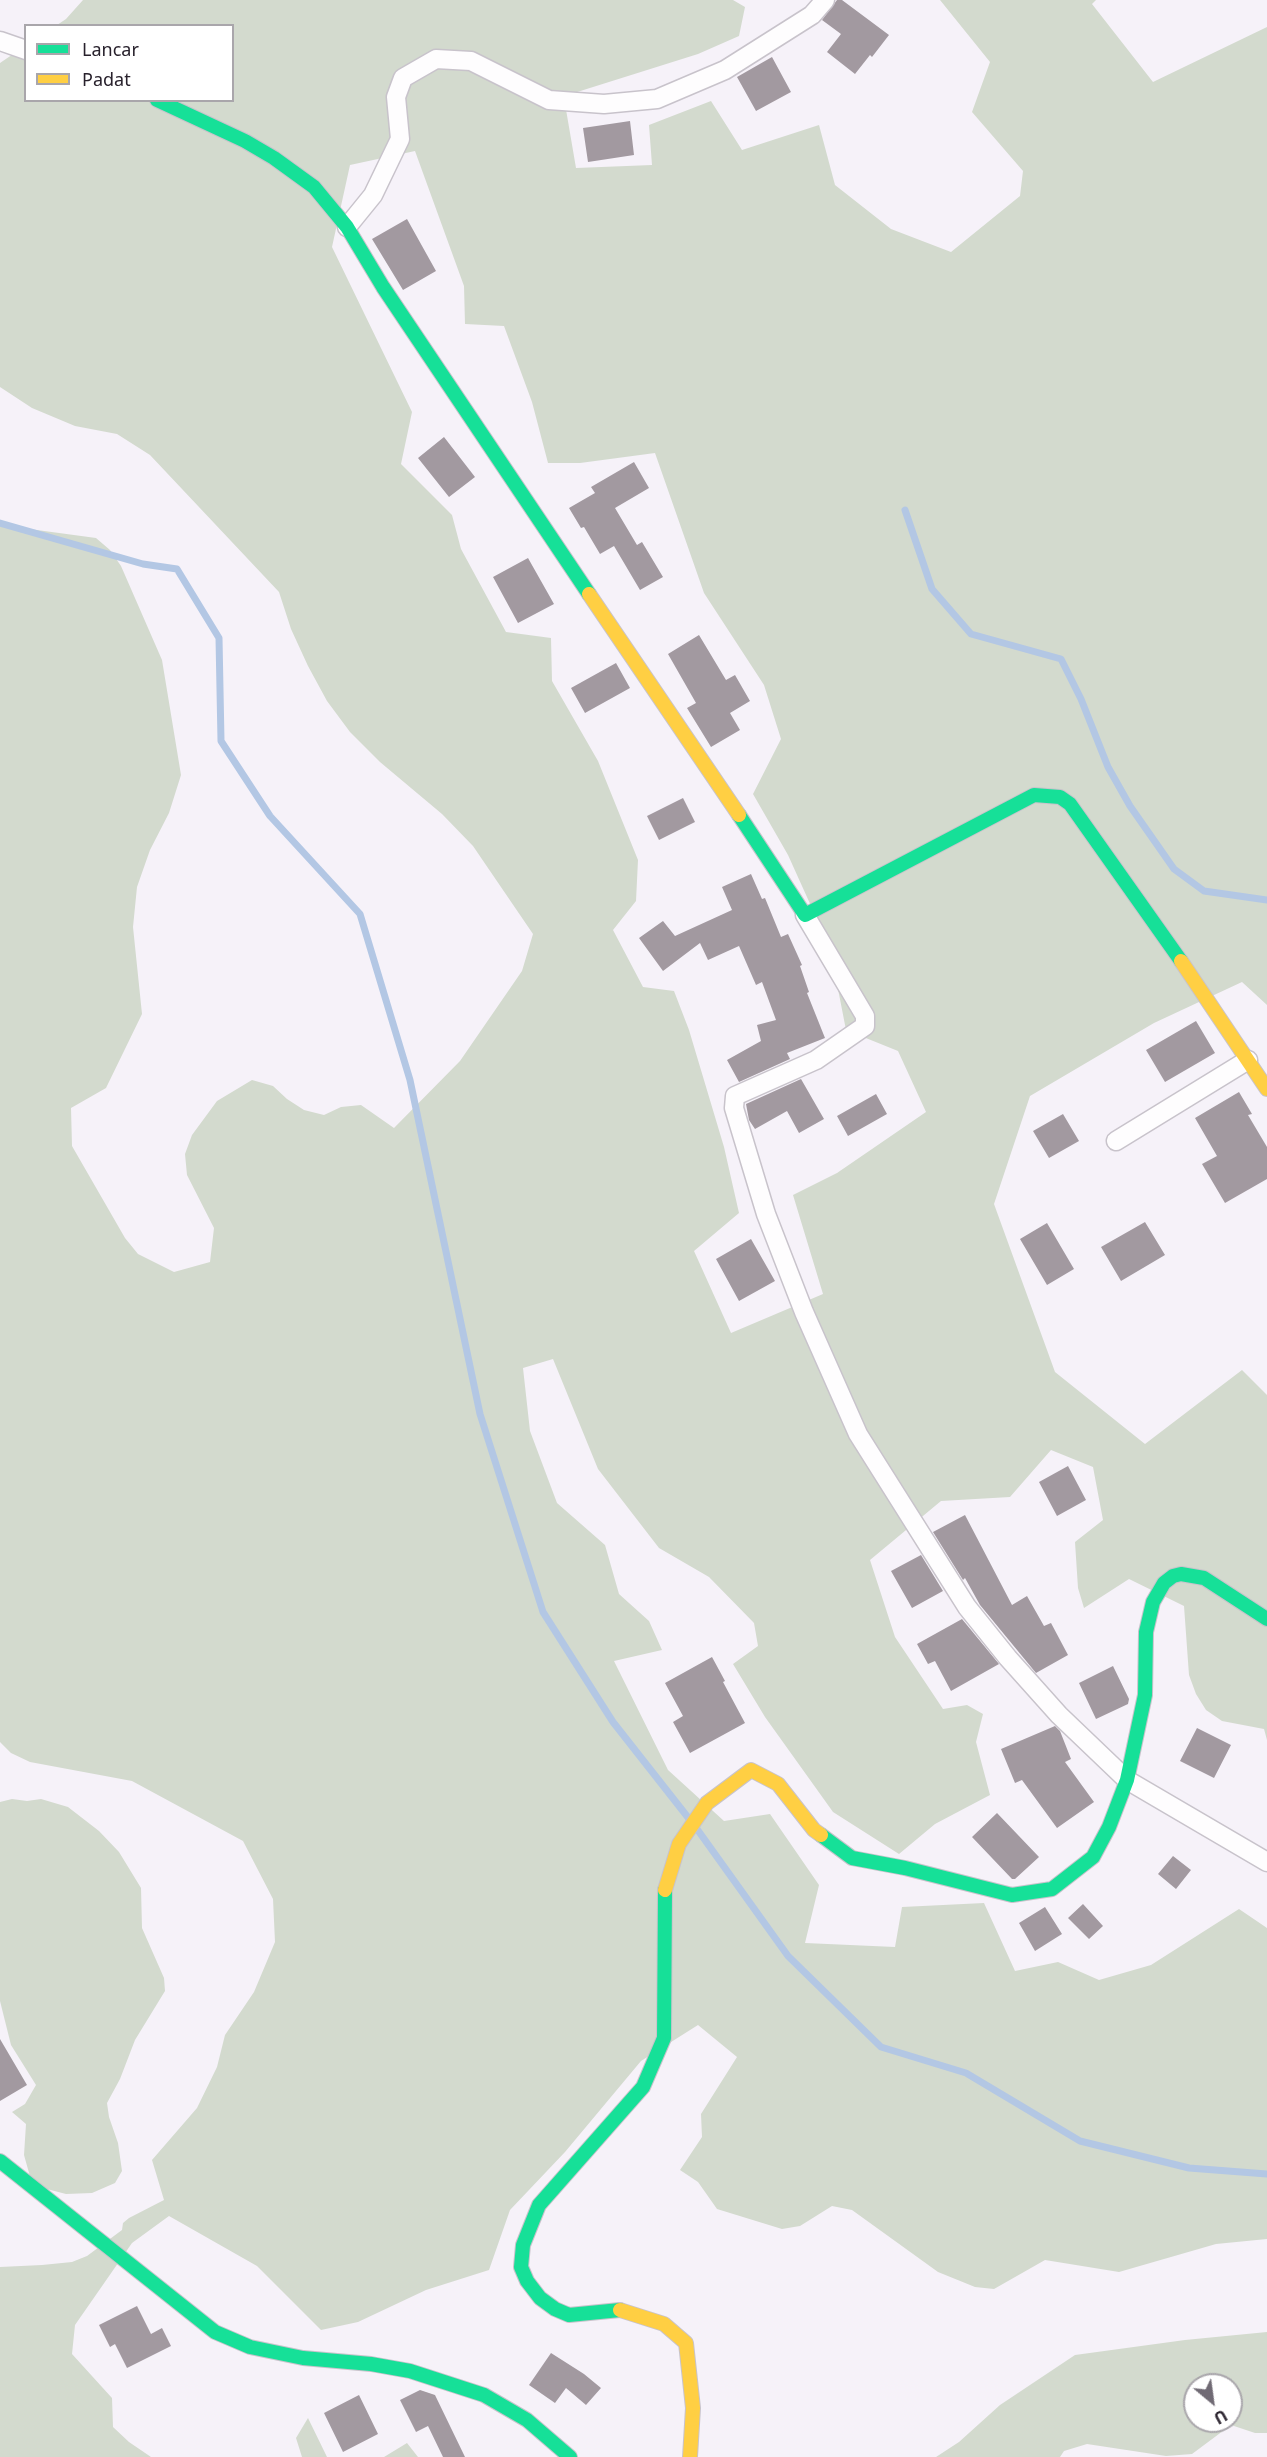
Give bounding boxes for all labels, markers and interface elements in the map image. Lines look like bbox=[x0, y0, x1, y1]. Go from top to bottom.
legend bbox=[24, 24, 234, 102]
text: Lancar bbox=[82, 37, 139, 61]
text: Padat bbox=[82, 67, 131, 91]
north arrow bbox=[1183, 2373, 1243, 2433]
text: U bbox=[1210, 2404, 1231, 2430]

